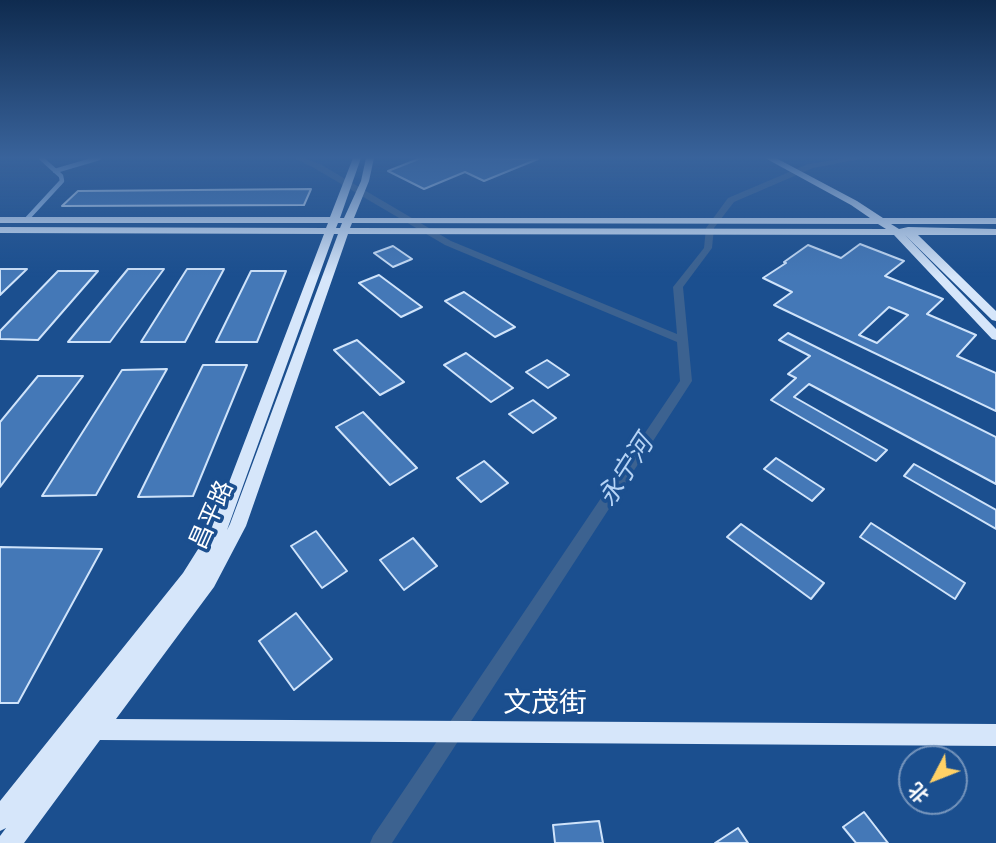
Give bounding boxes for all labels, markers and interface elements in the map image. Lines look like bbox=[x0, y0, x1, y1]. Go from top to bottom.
water label: 永宁河 bbox=[592, 430, 660, 512]
street label: 昌平路 bbox=[184, 476, 240, 554]
street label: 文茂街 bbox=[503, 687, 587, 721]
north arrow bbox=[898, 745, 968, 815]
text: 北 bbox=[904, 778, 933, 808]

